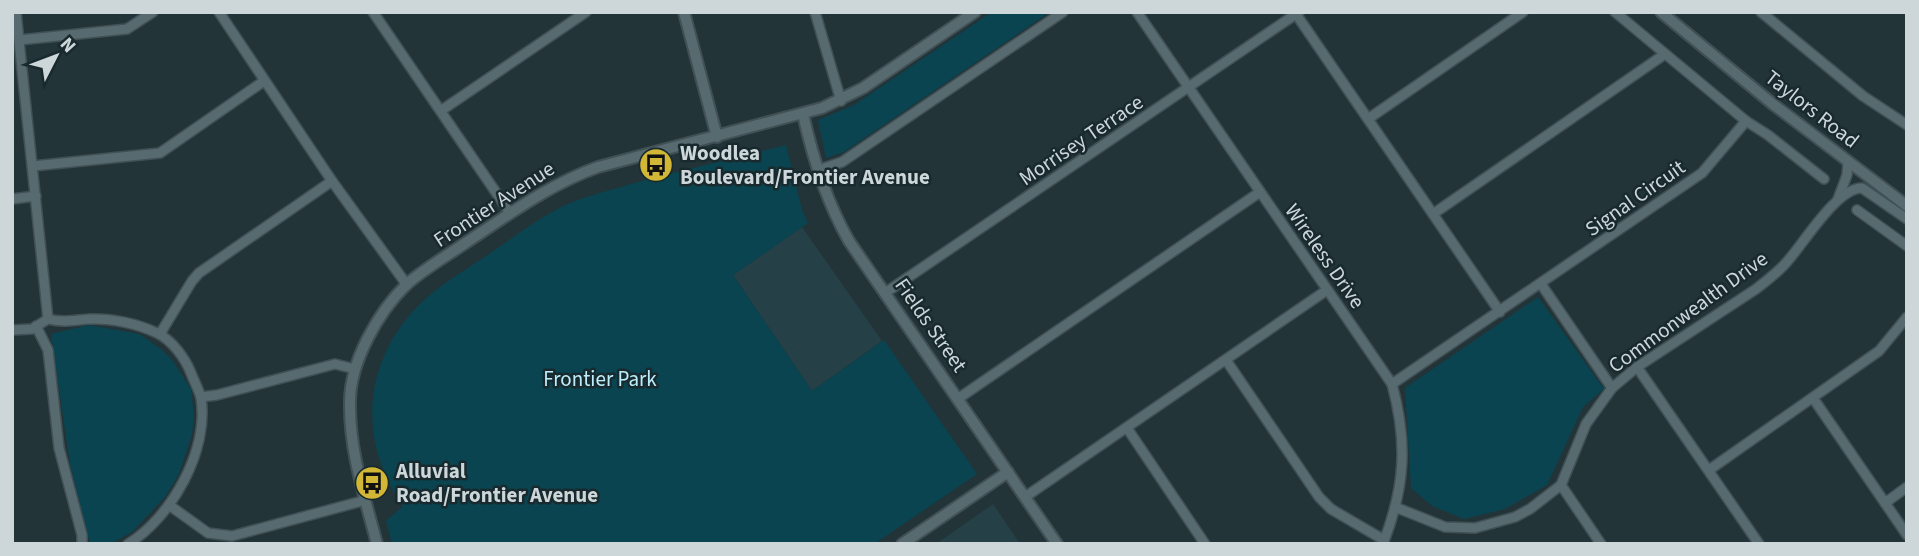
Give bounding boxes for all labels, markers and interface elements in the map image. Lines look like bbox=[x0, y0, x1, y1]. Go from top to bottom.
north arrow bbox=[21, 21, 91, 91]
text: N bbox=[53, 32, 82, 59]
street label: Taylors Road bbox=[1759, 63, 1865, 155]
street label: Morrisey Terrace bbox=[1013, 87, 1149, 193]
place label: Woodlea Boulevard/Frontier Avenue bbox=[680, 138, 930, 192]
bus stop icon: Woodlea Boulevard/Frontier Avenue bbox=[637, 146, 675, 184]
street label: Signal Circuit bbox=[1579, 152, 1691, 244]
street label: Frontier Avenue bbox=[428, 154, 560, 254]
street label: Wireless Drive bbox=[1278, 197, 1372, 315]
street label: Commonwealth Drive bbox=[1602, 244, 1774, 380]
street label: Fields Street bbox=[888, 272, 974, 378]
park label: Frontier Park bbox=[543, 364, 657, 394]
place label: Alluvial Road/Frontier Avenue bbox=[395, 456, 598, 510]
bus stop icon: Alluvial Road/Frontier Avenue bbox=[353, 464, 391, 502]

